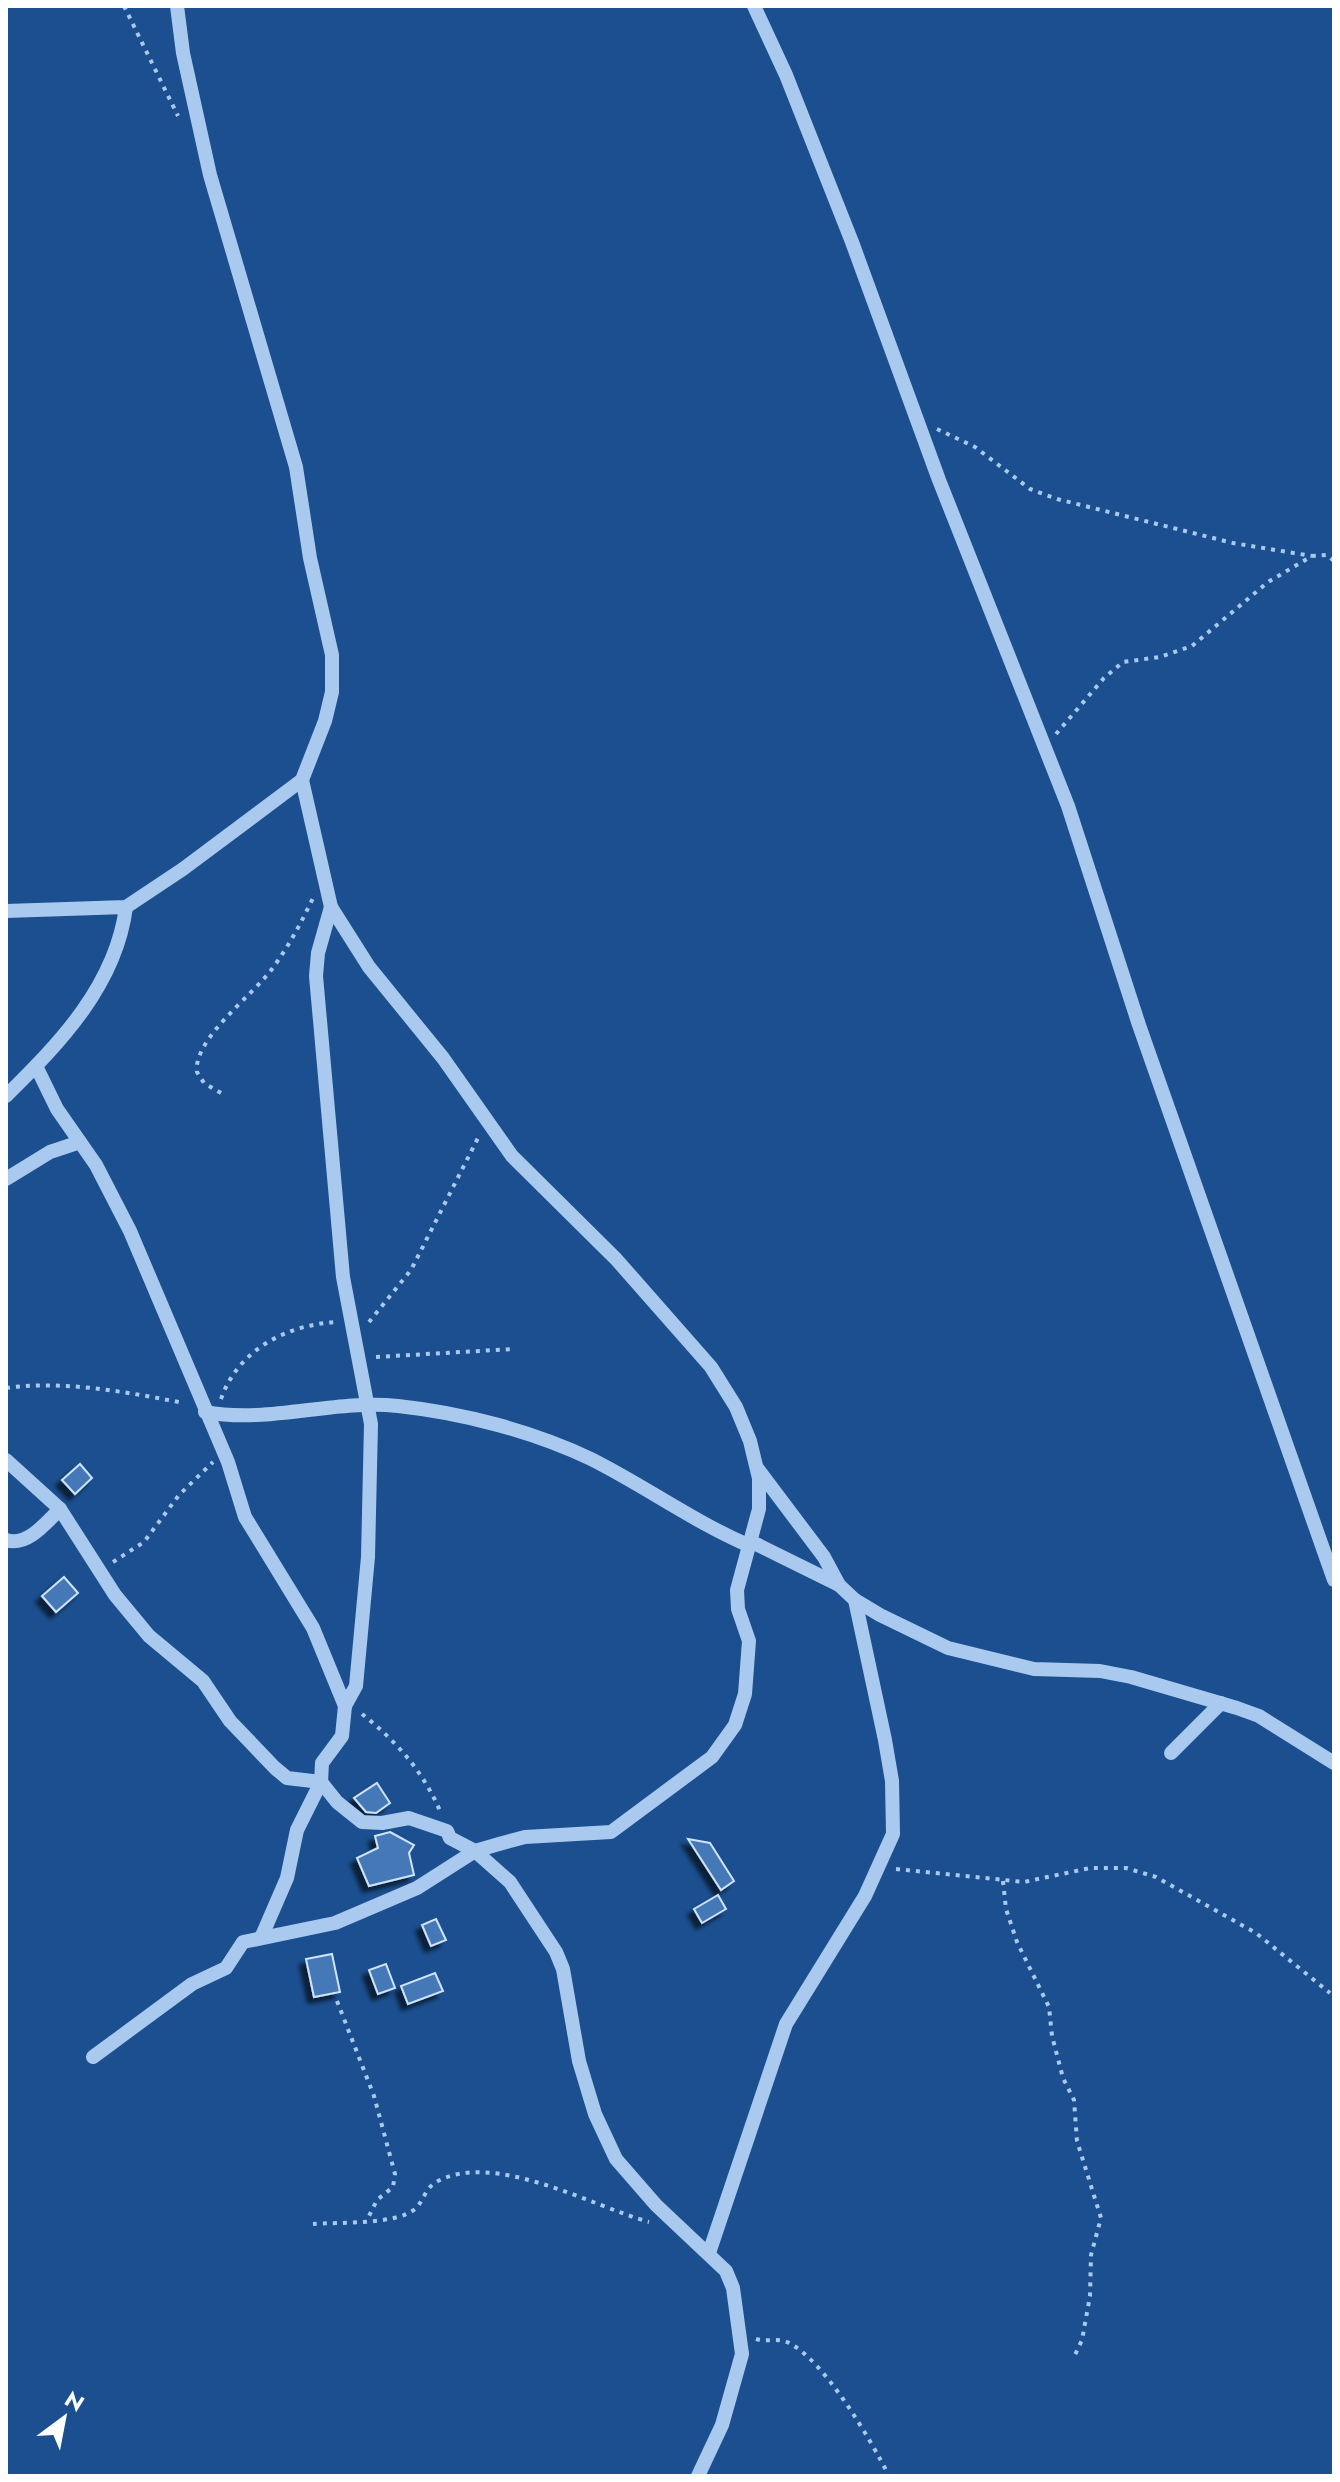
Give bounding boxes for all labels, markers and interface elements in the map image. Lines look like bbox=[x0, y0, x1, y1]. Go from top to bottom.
north arrow bbox=[24, 2378, 104, 2458]
text: N bbox=[59, 2383, 90, 2419]

